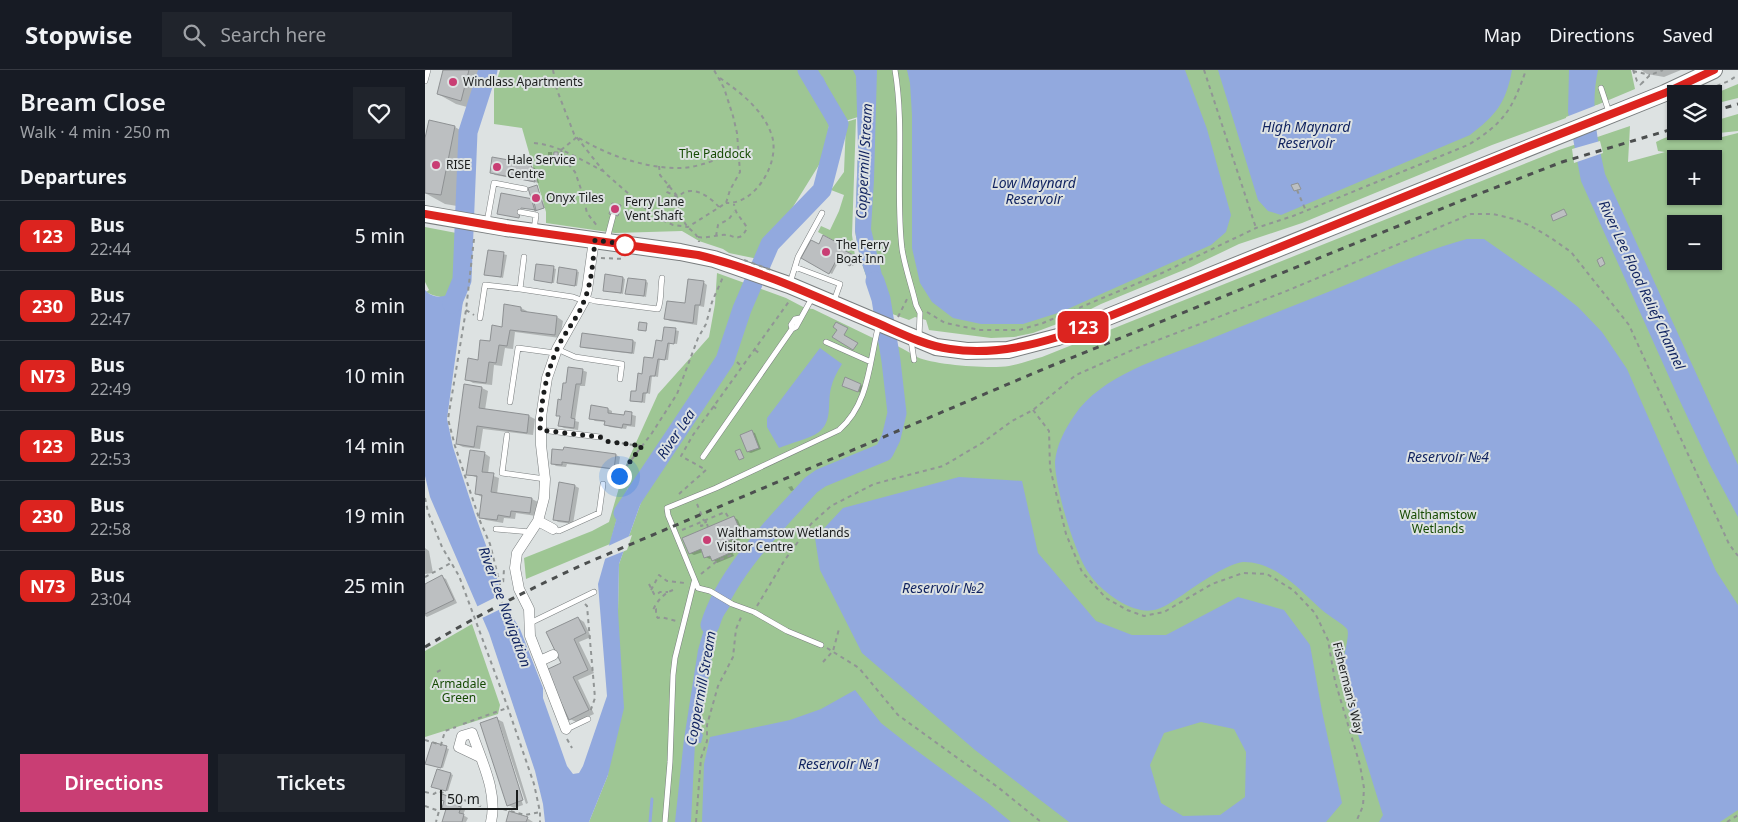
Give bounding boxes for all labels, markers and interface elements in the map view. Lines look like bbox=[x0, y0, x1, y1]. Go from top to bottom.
search box bbox=[162, 12, 512, 57]
text: Stopwise bbox=[25, 18, 132, 51]
icon: search bbox=[180, 21, 208, 49]
text: Search here bbox=[220, 22, 326, 48]
text: Map bbox=[1484, 23, 1521, 47]
text: Directions bbox=[1549, 23, 1635, 47]
text: Saved bbox=[1663, 23, 1713, 47]
place label: Windlass Apartments bbox=[463, 73, 583, 90]
marker: Windlass Apartments bbox=[447, 76, 459, 88]
text: Bream Close bbox=[20, 85, 166, 118]
map controls bbox=[1667, 85, 1722, 270]
button: layers bbox=[1667, 85, 1722, 140]
button: heart bbox=[353, 87, 405, 139]
water label: Coppermill Stream bbox=[851, 103, 876, 219]
water label: High Maynard Reservoir bbox=[1262, 117, 1351, 152]
text: Walk · 4 min · 250 m bbox=[20, 121, 170, 143]
park label: The Paddock bbox=[679, 145, 752, 162]
button: + bbox=[1667, 150, 1722, 205]
place label: Hale Service Centre bbox=[507, 151, 576, 182]
place label: RISE bbox=[446, 156, 471, 173]
marker: RISE bbox=[430, 159, 442, 171]
marker: Hale Service Centre bbox=[491, 161, 503, 173]
text: Departures bbox=[20, 164, 127, 190]
water label: Low Maynard Reservoir bbox=[992, 173, 1077, 208]
place label: Onyx Tiles bbox=[546, 189, 604, 206]
marker: Onyx Tiles bbox=[530, 192, 542, 204]
place label: Ferry Lane Vent Shaft bbox=[625, 193, 685, 224]
water label: River Lee Flood Relief Channel bbox=[1595, 197, 1690, 373]
marker: Ferry Lane Vent Shaft bbox=[609, 203, 621, 215]
text: Bus bbox=[90, 212, 125, 238]
button: − bbox=[1667, 215, 1722, 270]
text: 5 min bbox=[355, 223, 405, 249]
text: 123 bbox=[32, 224, 63, 248]
unlabelled marker bbox=[614, 234, 636, 256]
place label: The Ferry Boat Inn bbox=[836, 236, 890, 267]
text: 22:44 bbox=[90, 238, 131, 260]
marker: The Ferry Boat Inn bbox=[820, 246, 832, 258]
text: Bus bbox=[90, 282, 125, 308]
text: 8 min bbox=[355, 293, 405, 319]
text: 230 bbox=[32, 294, 63, 318]
text: 22:47 bbox=[90, 308, 131, 330]
line badge: 123 bbox=[1054, 311, 1112, 343]
text: 123 bbox=[1068, 315, 1098, 339]
text: Bus bbox=[90, 352, 125, 378]
text: 10 min bbox=[344, 363, 405, 389]
text: N73 bbox=[30, 364, 65, 388]
text: 22:49 bbox=[90, 378, 131, 400]
water label: River Lea bbox=[652, 405, 699, 462]
text: Bus bbox=[90, 422, 125, 448]
text: 14 min bbox=[344, 433, 405, 459]
text: 123 bbox=[32, 434, 63, 458]
water label: Reservoir №4 bbox=[1407, 447, 1489, 466]
text: 22:53 bbox=[90, 448, 131, 470]
your location bbox=[607, 464, 632, 489]
text: Bus bbox=[90, 492, 125, 518]
text: 19 min bbox=[344, 503, 405, 529]
text: 230 bbox=[32, 504, 63, 528]
park label: Walthamstow Wetlands bbox=[1400, 506, 1477, 537]
text: 22:58 bbox=[90, 518, 131, 540]
place label: Walthamstow Wetlands Visitor Centre bbox=[717, 524, 850, 555]
marker: Walthamstow Wetlands Visitor Centre bbox=[701, 534, 713, 546]
water label: River Lee Navigation bbox=[475, 544, 536, 670]
text: Bus bbox=[90, 562, 125, 588]
text: 25 min bbox=[344, 573, 405, 599]
text: N73 bbox=[30, 574, 65, 598]
water label: Reservoir №2 bbox=[902, 578, 984, 597]
text: 23:04 bbox=[90, 588, 131, 610]
water label: Coppermill Stream bbox=[681, 629, 720, 747]
street label: Fisherman's Way bbox=[1329, 640, 1368, 737]
park label: Armadale Green bbox=[432, 675, 487, 706]
button: Directions bbox=[20, 754, 208, 812]
button: Tickets bbox=[218, 754, 405, 812]
water label: Reservoir №1 bbox=[798, 754, 880, 773]
scale bar bbox=[440, 787, 517, 810]
text: 50 m bbox=[447, 789, 480, 808]

